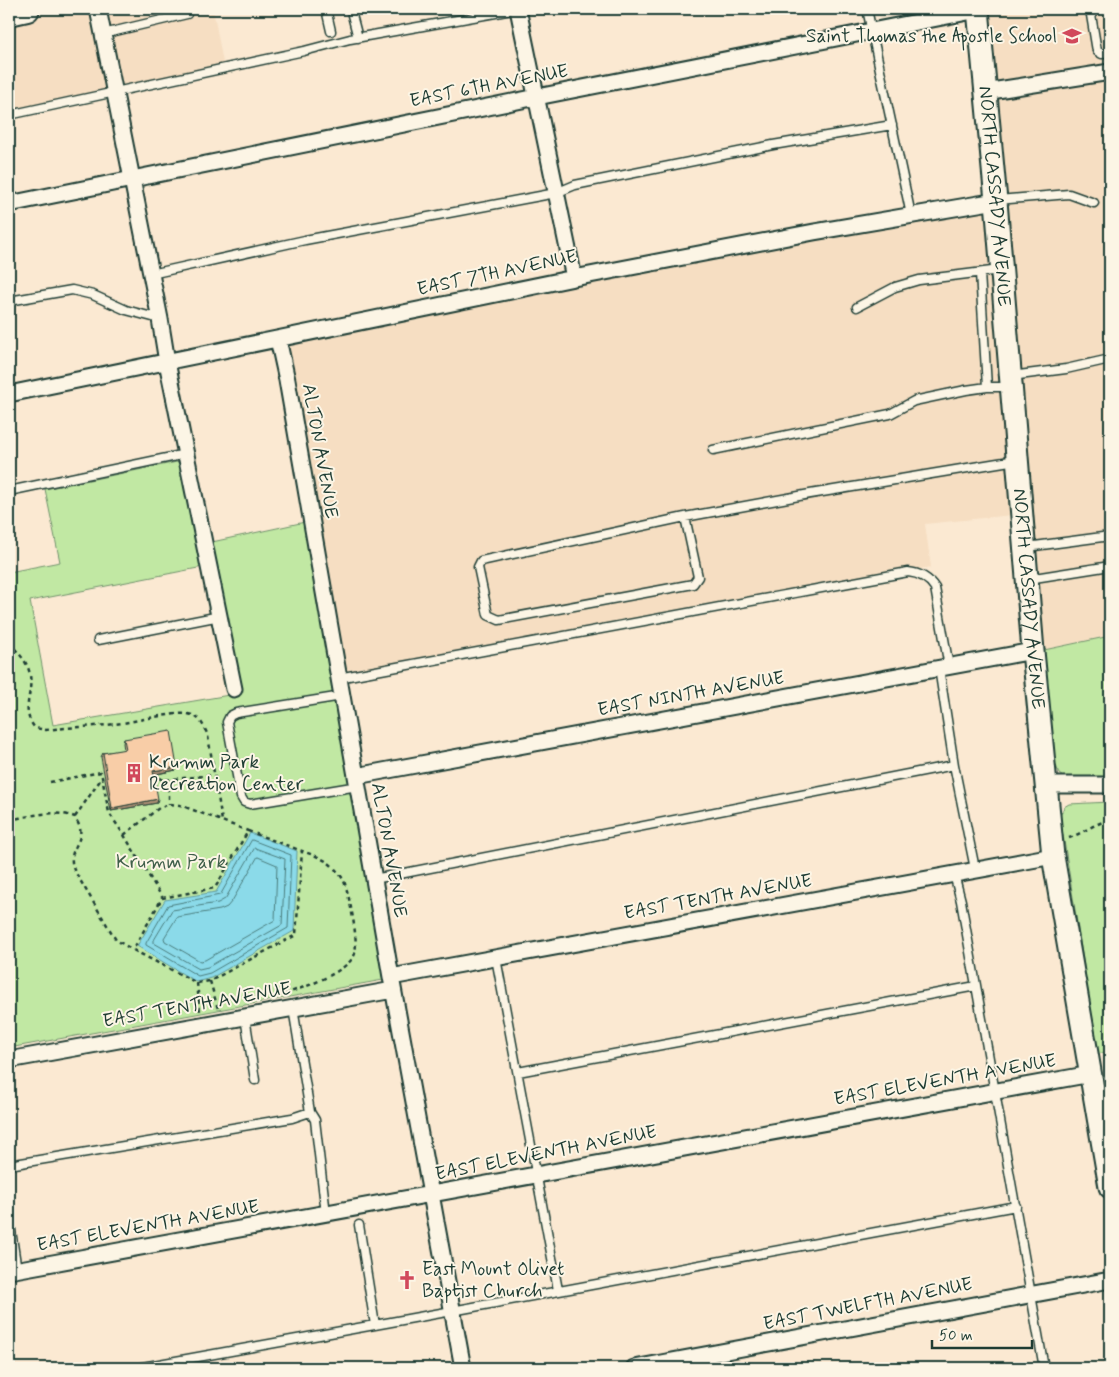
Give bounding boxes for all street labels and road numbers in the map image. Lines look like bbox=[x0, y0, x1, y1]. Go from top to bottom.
street label: EAST 6TH AVENUE bbox=[408, 58, 570, 114]
street label: NORTH CASSADY AVENUE bbox=[973, 85, 1017, 308]
street label: EAST 7TH AVENUE bbox=[415, 244, 579, 302]
street label: ALTON AVENUE bbox=[296, 382, 344, 520]
street label: NORTH CASSADY AVENUE bbox=[1007, 487, 1051, 710]
street label: EAST NINTH AVENUE bbox=[596, 665, 786, 723]
street label: ALTON AVENUE bbox=[365, 781, 413, 919]
street label: EAST TENTH AVENUE bbox=[622, 868, 814, 926]
street label: EAST TENTH AVENUE bbox=[101, 976, 293, 1034]
street label: EAST ELEVENTH AVENUE bbox=[832, 1048, 1058, 1112]
street label: EAST ELEVENTH AVENUE bbox=[433, 1119, 659, 1187]
street label: EAST ELEVENTH AVENUE bbox=[35, 1194, 261, 1258]
street label: EAST TWELFTH AVENUE bbox=[761, 1271, 975, 1337]

